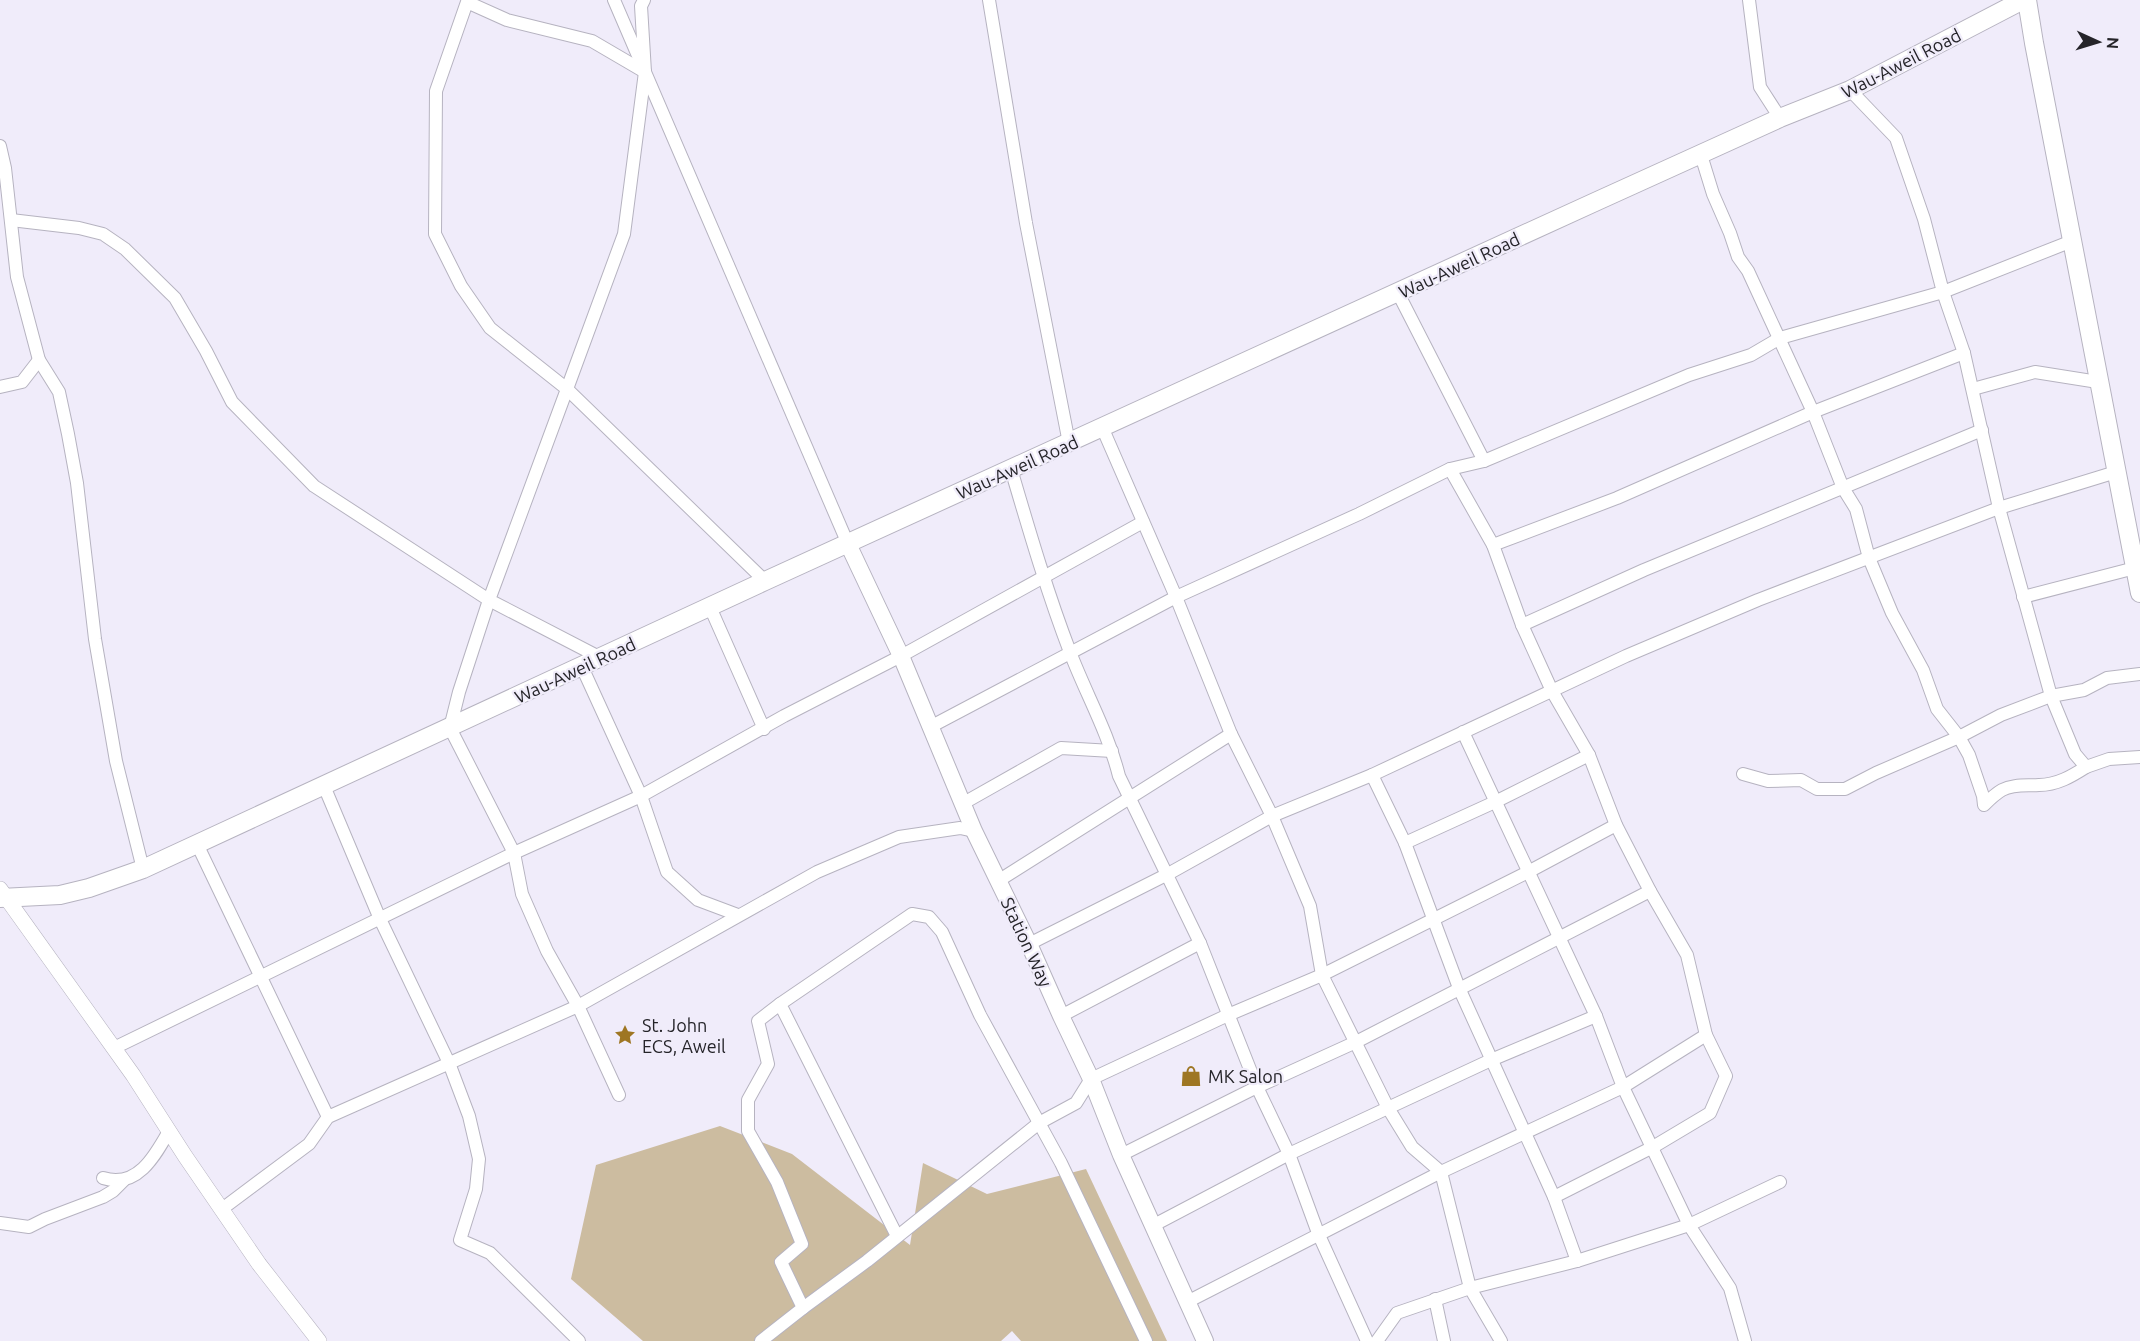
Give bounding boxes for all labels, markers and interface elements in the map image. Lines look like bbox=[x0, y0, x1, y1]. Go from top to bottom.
north arrow bbox=[2068, 12, 2128, 72]
street label: Wau-Aweil Road bbox=[1838, 24, 1964, 102]
text: N bbox=[2104, 36, 2122, 50]
street label: Wau-Aweil Road bbox=[1395, 228, 1523, 302]
street label: Wau-Aweil Road bbox=[953, 431, 1081, 503]
street label: Wau-Aweil Road bbox=[511, 633, 639, 707]
street label: Station Way bbox=[998, 894, 1057, 990]
place label: St. John ECS, Aweil bbox=[642, 1015, 726, 1056]
place icon: St. John ECS, Aweil bbox=[613, 1023, 637, 1047]
shop icon: MK Salon bbox=[1179, 1064, 1203, 1088]
place label: MK Salon bbox=[1208, 1066, 1283, 1086]

